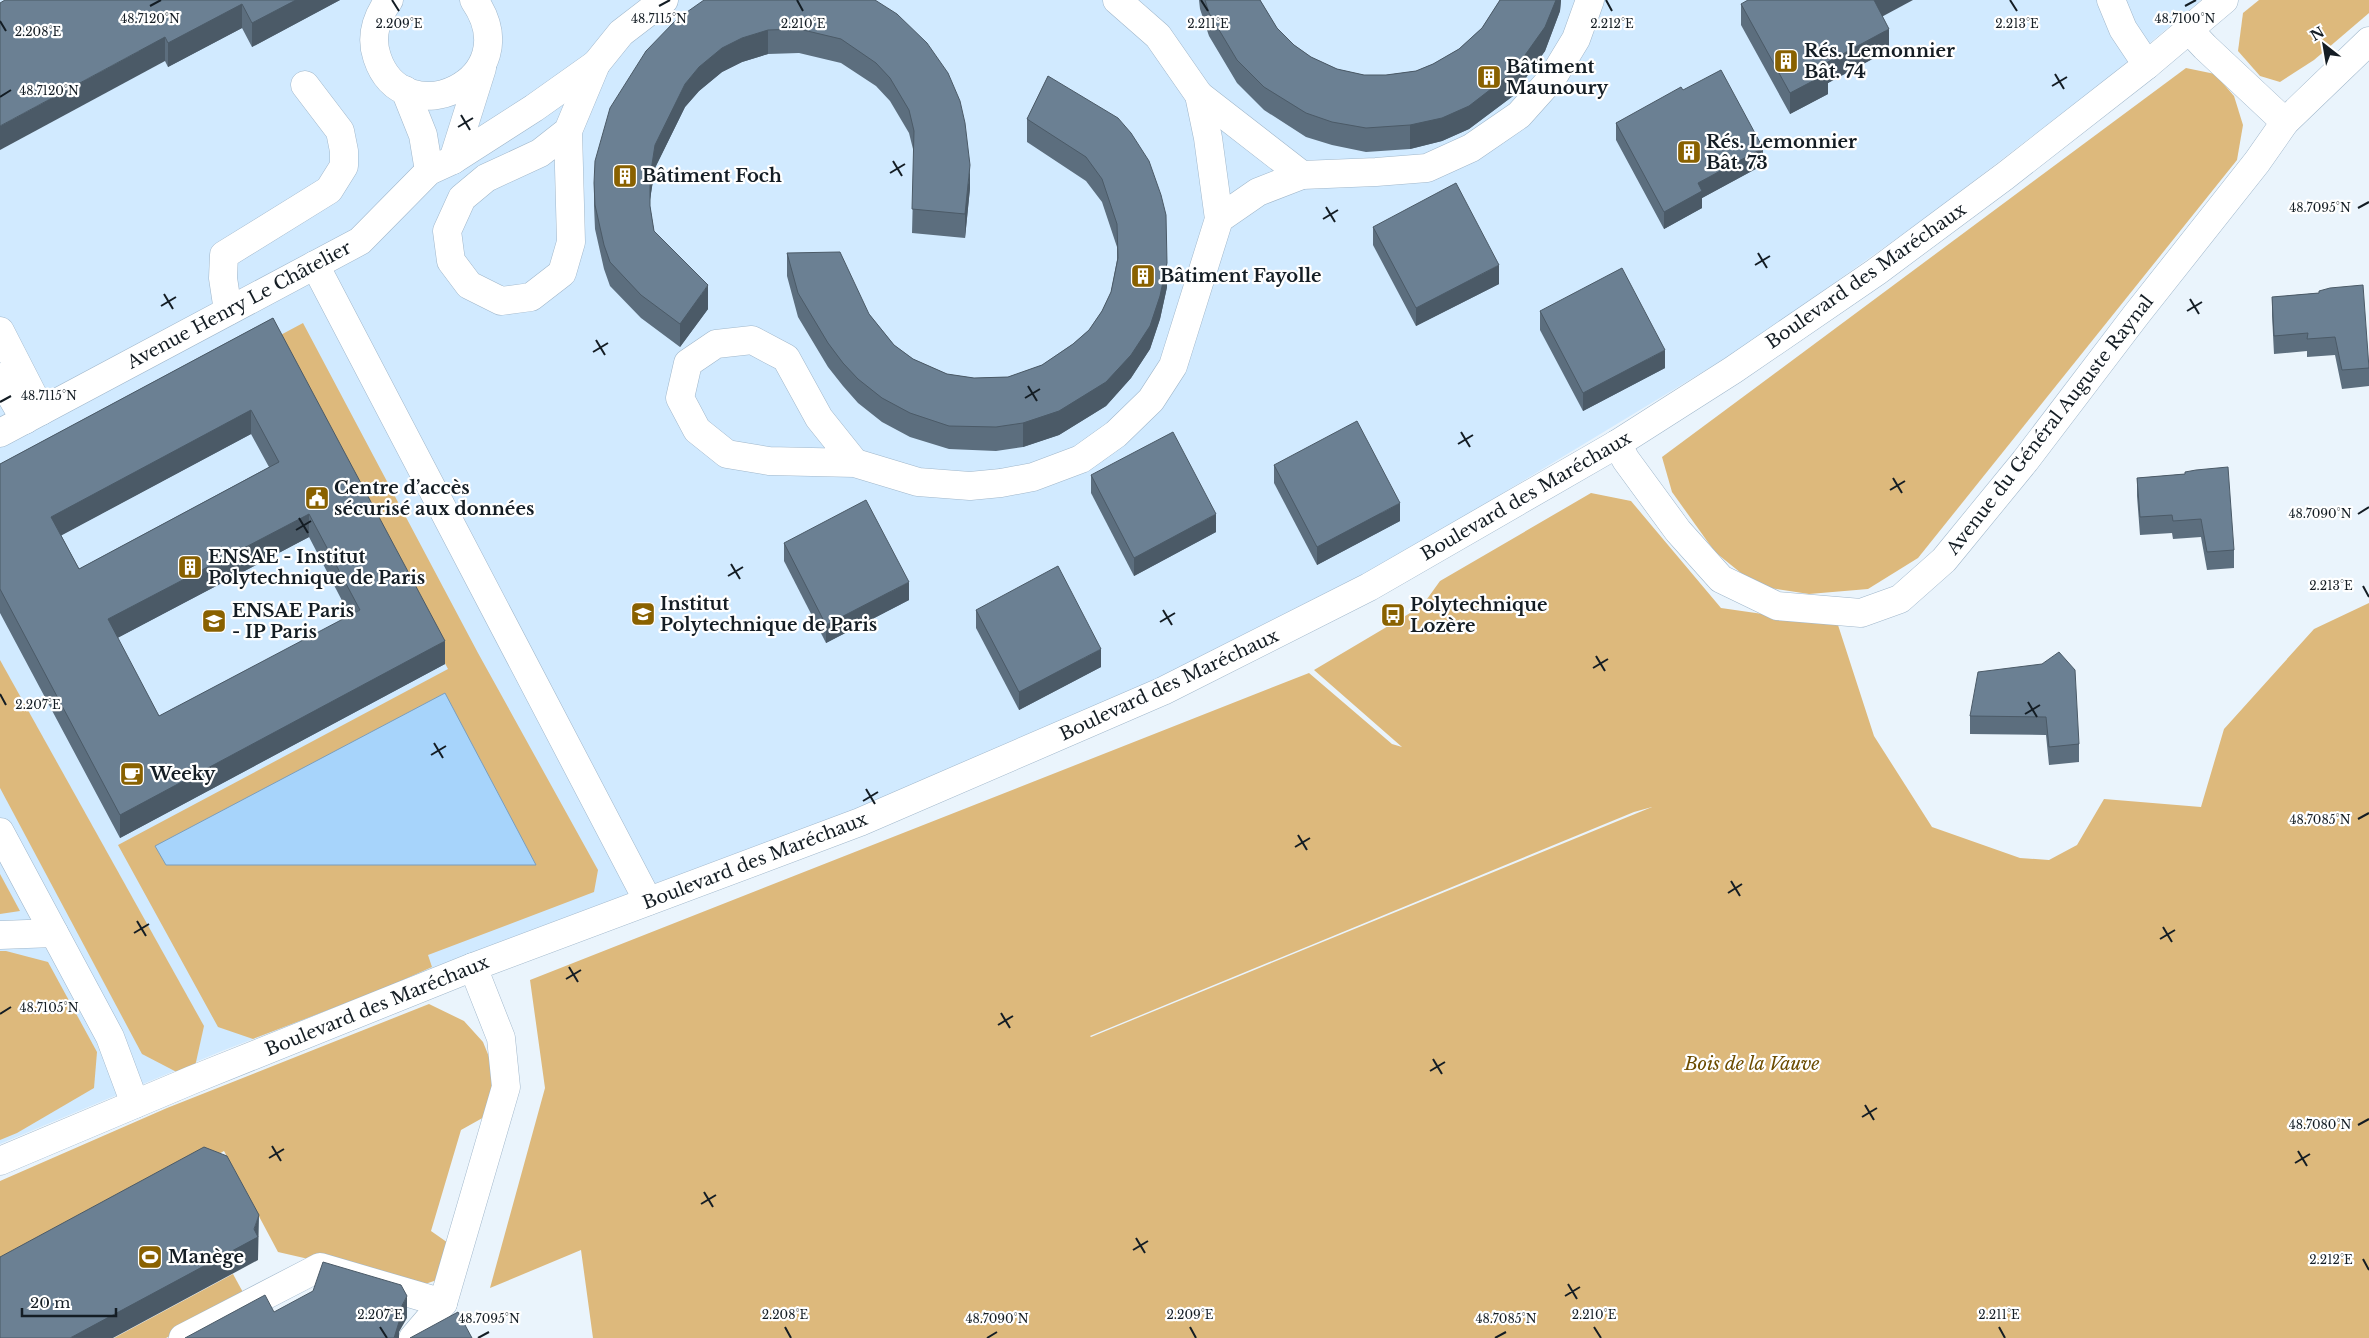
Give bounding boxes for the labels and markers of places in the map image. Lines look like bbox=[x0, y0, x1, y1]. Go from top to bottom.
place label: Rés. Lemonnier Bât. 74 bbox=[1804, 40, 1955, 83]
building icon: Rés. Lemonnier Bât. 74 bbox=[1773, 48, 1799, 74]
place label: Bâtiment Maunoury bbox=[1506, 56, 1608, 99]
building icon: Bâtiment Maunoury bbox=[1476, 64, 1502, 90]
place label: Rés. Lemonnier Bât. 73 bbox=[1706, 131, 1857, 174]
building icon: Rés. Lemonnier Bât. 73 bbox=[1676, 139, 1702, 165]
building icon: Bâtiment Foch bbox=[612, 163, 638, 189]
place label: Bâtiment Foch bbox=[642, 165, 782, 187]
building icon: Bâtiment Fayolle bbox=[1130, 263, 1156, 289]
place label: Bâtiment Fayolle bbox=[1160, 265, 1322, 287]
place label: Centre d’accès sécurisé aux données bbox=[334, 477, 534, 520]
public building icon: Centre d’accès sécurisé aux données bbox=[304, 485, 330, 511]
place label: ENSAE - Institut Polytechnique de Paris bbox=[208, 546, 425, 589]
building icon: ENSAE - Institut Polytechnique de Paris bbox=[177, 554, 203, 580]
place label: Institut Polytechnique de Paris bbox=[660, 593, 877, 636]
place label: Polytechnique Lozère bbox=[1410, 594, 1548, 637]
place label: ENSAE Paris - IP Paris bbox=[232, 600, 354, 643]
school or university icon: Institut Polytechnique de Paris bbox=[630, 601, 656, 627]
bus stop icon: Polytechnique Lozère bbox=[1380, 602, 1406, 628]
school or university icon: ENSAE Paris - IP Paris bbox=[201, 608, 227, 634]
cafe icon: Weeky bbox=[119, 761, 145, 787]
place label: Weeky bbox=[149, 763, 216, 785]
sports icon: Manège bbox=[137, 1244, 163, 1270]
place label: Manège bbox=[168, 1246, 244, 1268]

